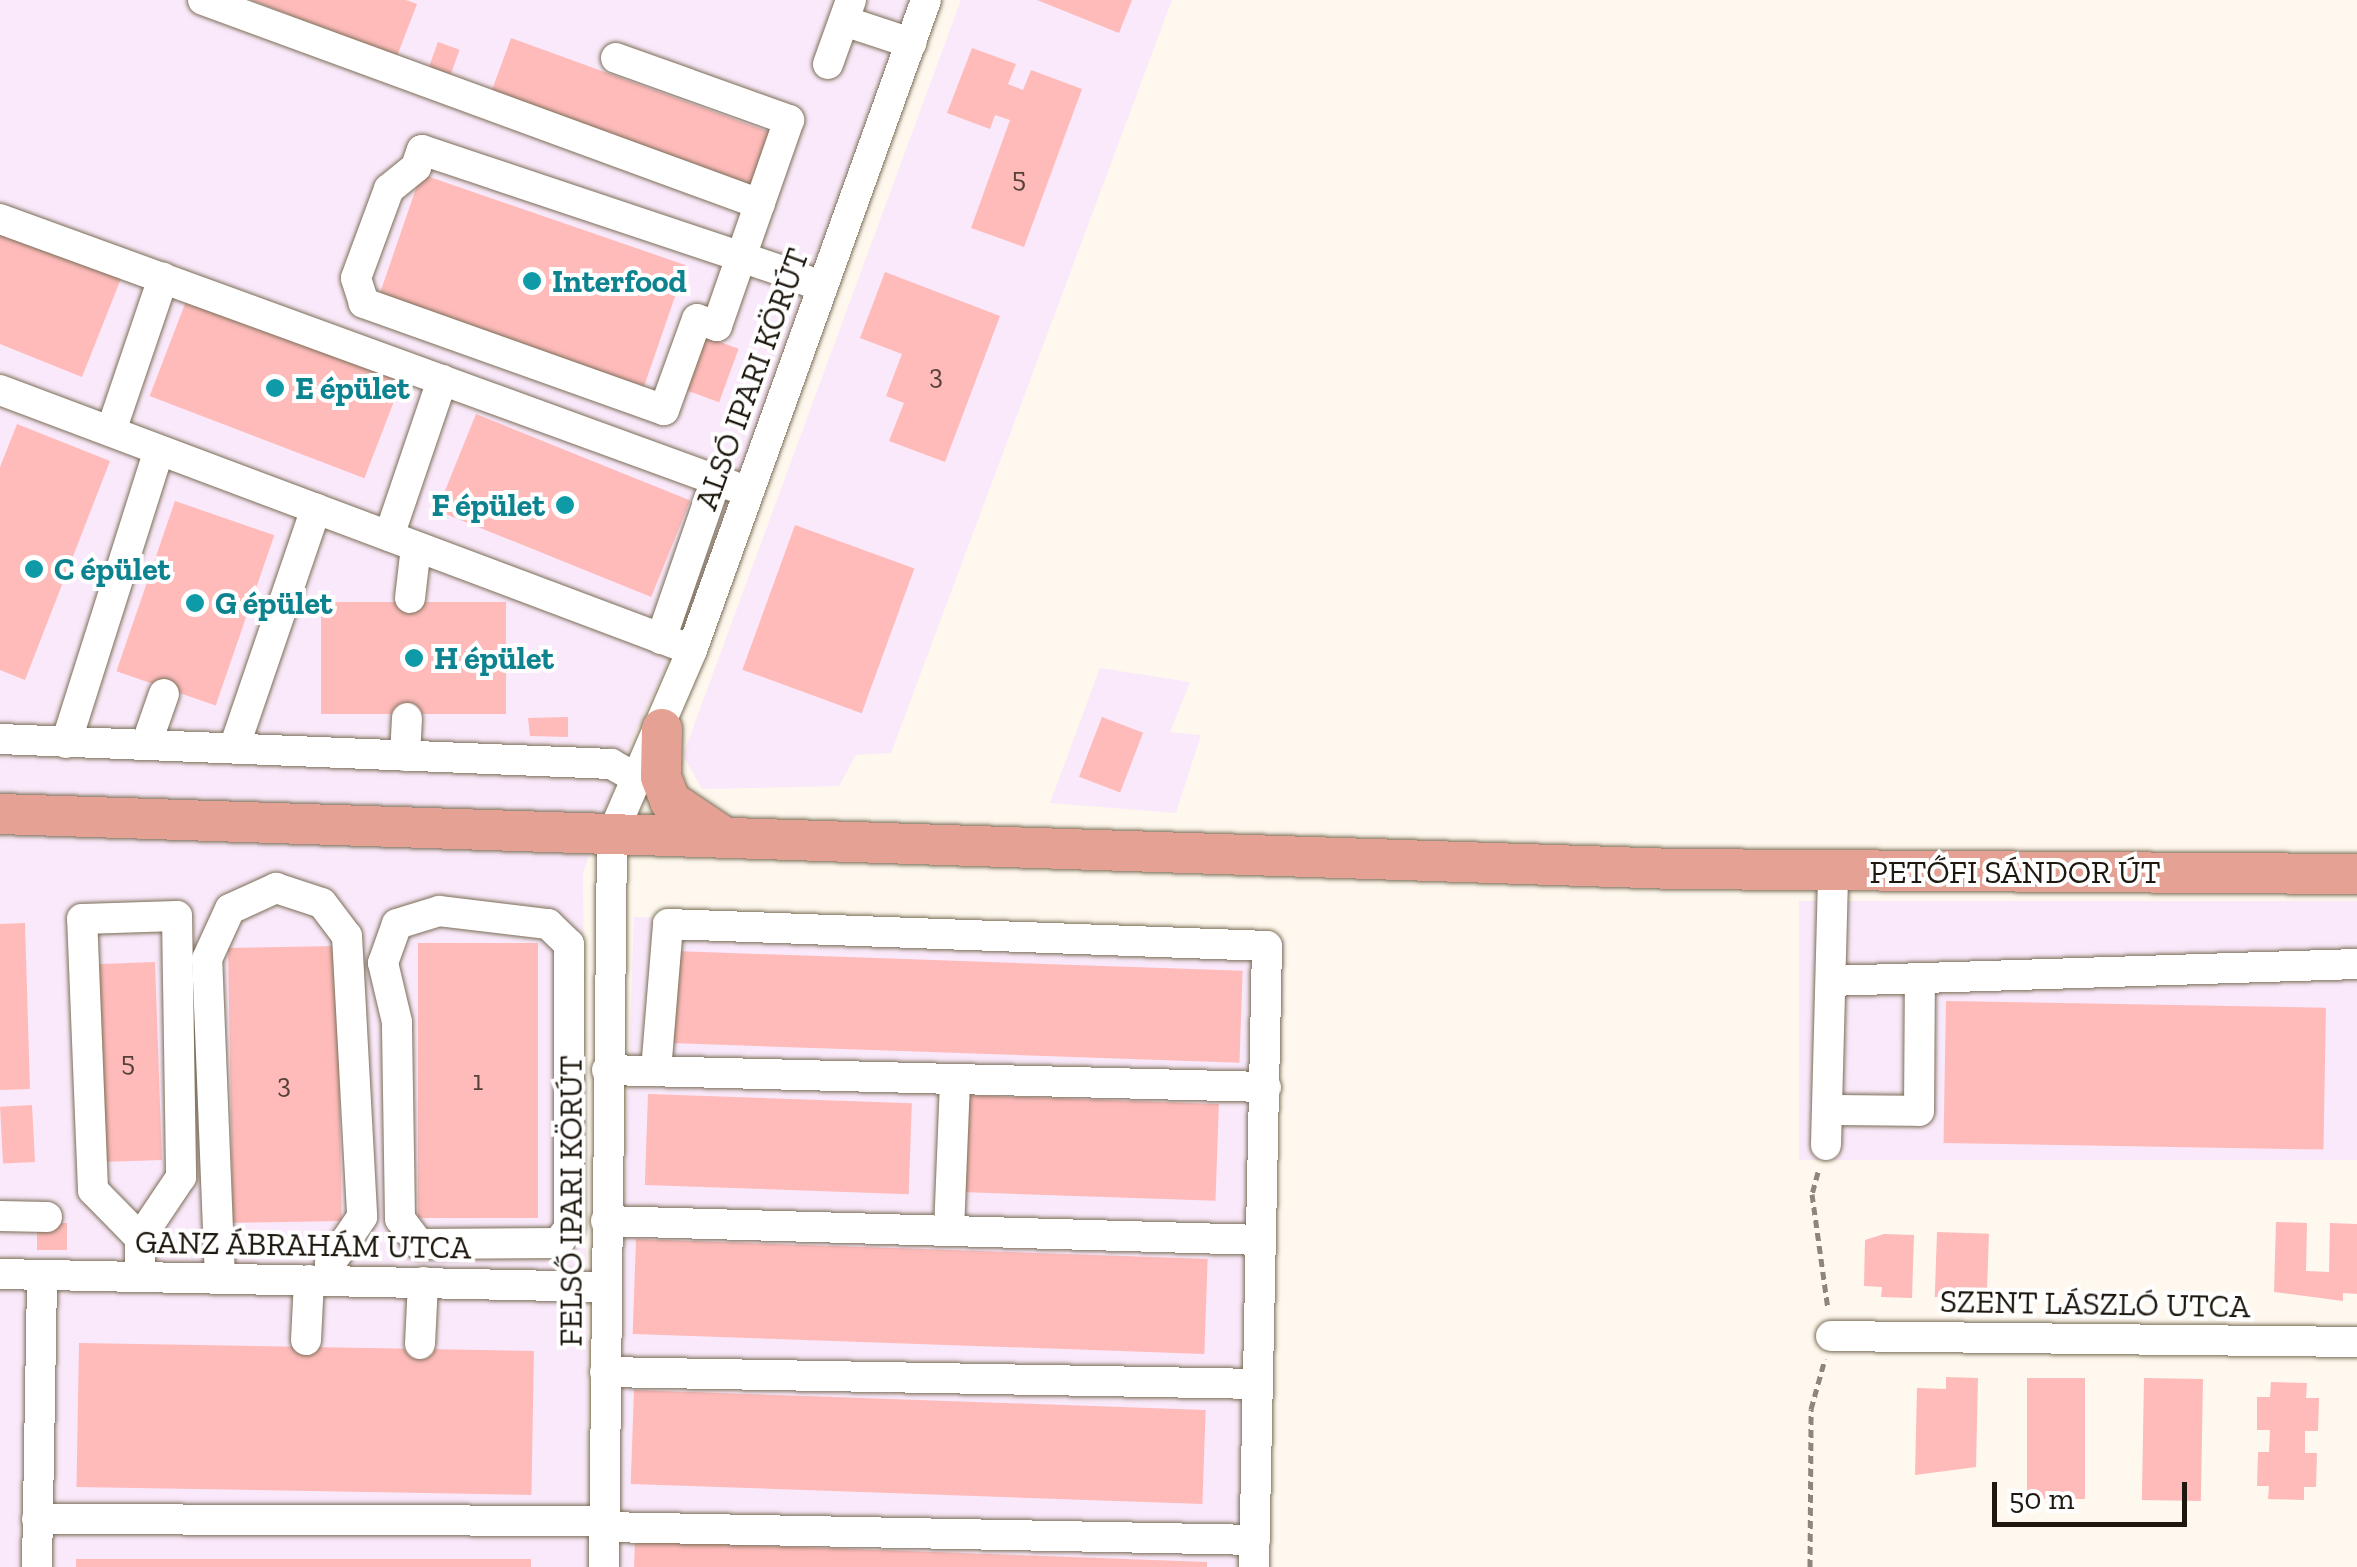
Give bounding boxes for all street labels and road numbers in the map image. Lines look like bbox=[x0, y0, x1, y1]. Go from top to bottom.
street label: ALSÓ IPARI KÖRÚT bbox=[687, 243, 817, 515]
street label: PETŐFI SÁNDOR ÚT bbox=[1870, 853, 2160, 891]
street label: FELSŐ IPARI KÖRÚT bbox=[552, 1055, 590, 1347]
street label: GANZ ÁBRAHÁM UTCA bbox=[134, 1223, 472, 1267]
street label: SZENT LÁSZLÓ UTCA bbox=[1939, 1282, 2251, 1326]

